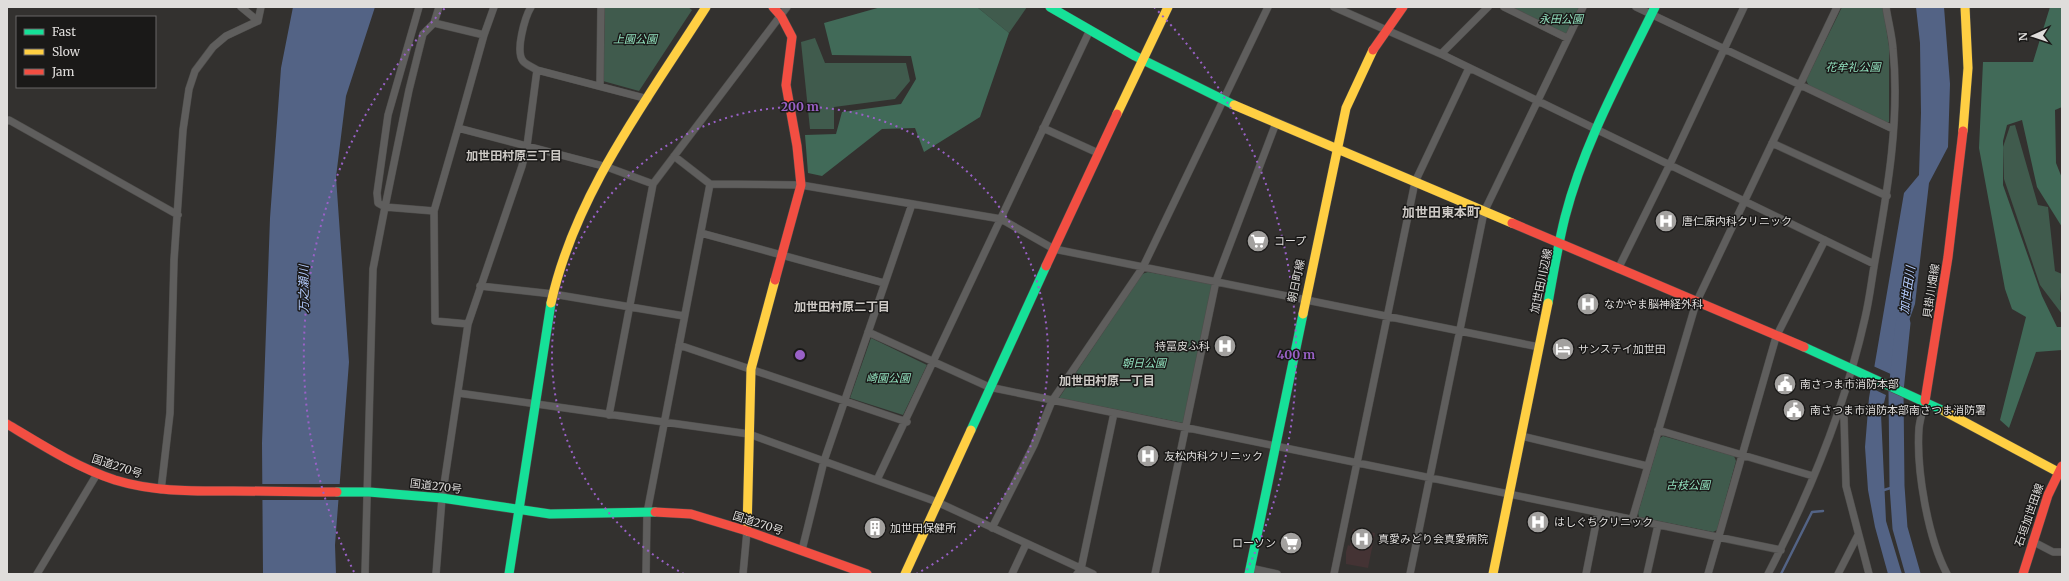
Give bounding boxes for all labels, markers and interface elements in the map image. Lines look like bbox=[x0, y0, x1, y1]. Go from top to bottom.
park label: 永田公園 bbox=[1539, 12, 1585, 26]
legend bbox=[16, 16, 156, 88]
north arrow bbox=[2013, 16, 2053, 56]
text: Fast bbox=[52, 24, 76, 39]
park label: 上園公園 bbox=[613, 32, 659, 46]
text: N bbox=[2016, 32, 2030, 41]
text: Slow bbox=[52, 44, 81, 59]
park label: 花牟礼公園 bbox=[1826, 60, 1882, 74]
text: Jam bbox=[51, 64, 75, 79]
text: 200 m bbox=[781, 99, 819, 114]
district label: 加世田村原三丁目 bbox=[466, 148, 562, 163]
district label: 加世田東本町 bbox=[1402, 204, 1480, 221]
hospital icon: 唐仁原内科クリニック bbox=[1653, 208, 1679, 234]
place label: 唐仁原内科クリニック bbox=[1682, 214, 1792, 228]
supermarket icon: コープ bbox=[1245, 228, 1271, 254]
place label: コープ bbox=[1274, 234, 1306, 248]
street label: 加世田川辺線 bbox=[1527, 247, 1555, 315]
street label: 朝日町線 bbox=[1285, 258, 1307, 304]
water label: 万之瀬川 bbox=[296, 263, 311, 313]
water label: 加世田川 bbox=[1896, 263, 1918, 315]
street label: 貝掛川畑線 bbox=[1920, 263, 1942, 319]
hospital icon: なかやま脳神経外科 bbox=[1575, 291, 1601, 317]
place label: なかやま脳神経外科 bbox=[1604, 297, 1703, 311]
district label: 加世田村原二丁目 bbox=[794, 299, 890, 314]
hospital icon: 持冨皮ふ科 bbox=[1212, 333, 1238, 359]
hotel icon: サンステイ加世田 bbox=[1550, 336, 1576, 362]
place label: 持冨皮ふ科 bbox=[1155, 339, 1210, 353]
place label: サンステイ加世田 bbox=[1578, 342, 1666, 356]
text: 400 m bbox=[1277, 347, 1315, 362]
centre of rings bbox=[793, 348, 807, 362]
park label: 朝日公園 bbox=[1122, 356, 1168, 370]
park label: 崎園公園 bbox=[866, 371, 912, 385]
public building icon: 南さつま市消防本部 bbox=[1772, 371, 1798, 397]
district label: 加世田村原一丁目 bbox=[1059, 373, 1155, 388]
place label: 南さつま市消防本部 bbox=[1800, 377, 1899, 391]
public building icon: 南さつま市消防本部南さつま消防署 bbox=[1781, 397, 1807, 423]
place label: 南さつま市消防本部南さつま消防署 bbox=[1810, 403, 1986, 417]
hospital icon: 友松内科クリニック bbox=[1135, 443, 1161, 469]
place label: 友松内科クリニック bbox=[1164, 449, 1263, 463]
street label: 国道270号 bbox=[90, 451, 144, 481]
street label: 国道270号 bbox=[409, 476, 463, 496]
park label: 古枝公園 bbox=[1666, 478, 1712, 492]
street label: 石垣加世田線 bbox=[2012, 482, 2046, 548]
street label: 国道270号 bbox=[731, 508, 785, 538]
hospital icon: はしぐちクリニック bbox=[1525, 509, 1551, 535]
building icon: 加世田保健所 bbox=[862, 515, 888, 541]
place label: はしぐちクリニック bbox=[1554, 515, 1653, 529]
place label: 加世田保健所 bbox=[890, 521, 957, 535]
hospital icon: 真愛みどり会真愛病院 bbox=[1349, 526, 1375, 552]
supermarket icon: ローソン bbox=[1278, 530, 1304, 556]
place label: 真愛みどり会真愛病院 bbox=[1378, 532, 1488, 546]
place label: ローソン bbox=[1232, 536, 1276, 550]

